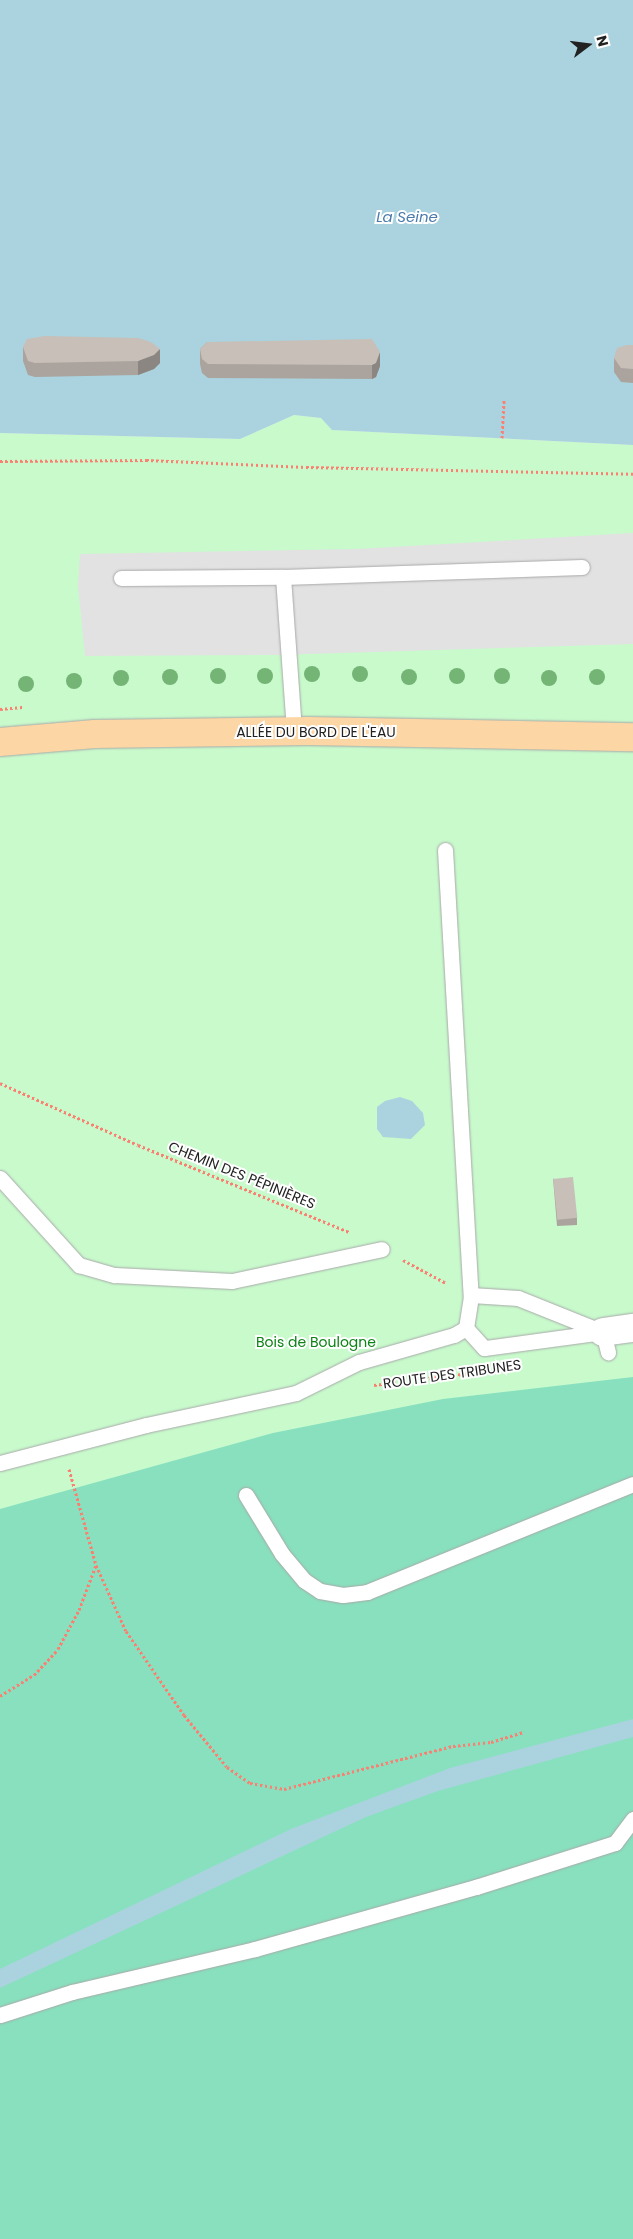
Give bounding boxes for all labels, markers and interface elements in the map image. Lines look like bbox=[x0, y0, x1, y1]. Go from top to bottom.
north arrow bbox=[563, 20, 613, 70]
text: N bbox=[591, 33, 614, 49]
water label: La Seine bbox=[376, 208, 438, 226]
street label: ALLÉE DU BORD DE L'EAU bbox=[236, 724, 396, 740]
street label: CHEMIN DES PÉPINIÈRES bbox=[166, 1138, 318, 1212]
park label: Bois de Boulogne bbox=[256, 1334, 376, 1350]
street label: ROUTE DES TRIBUNES bbox=[382, 1356, 522, 1392]

